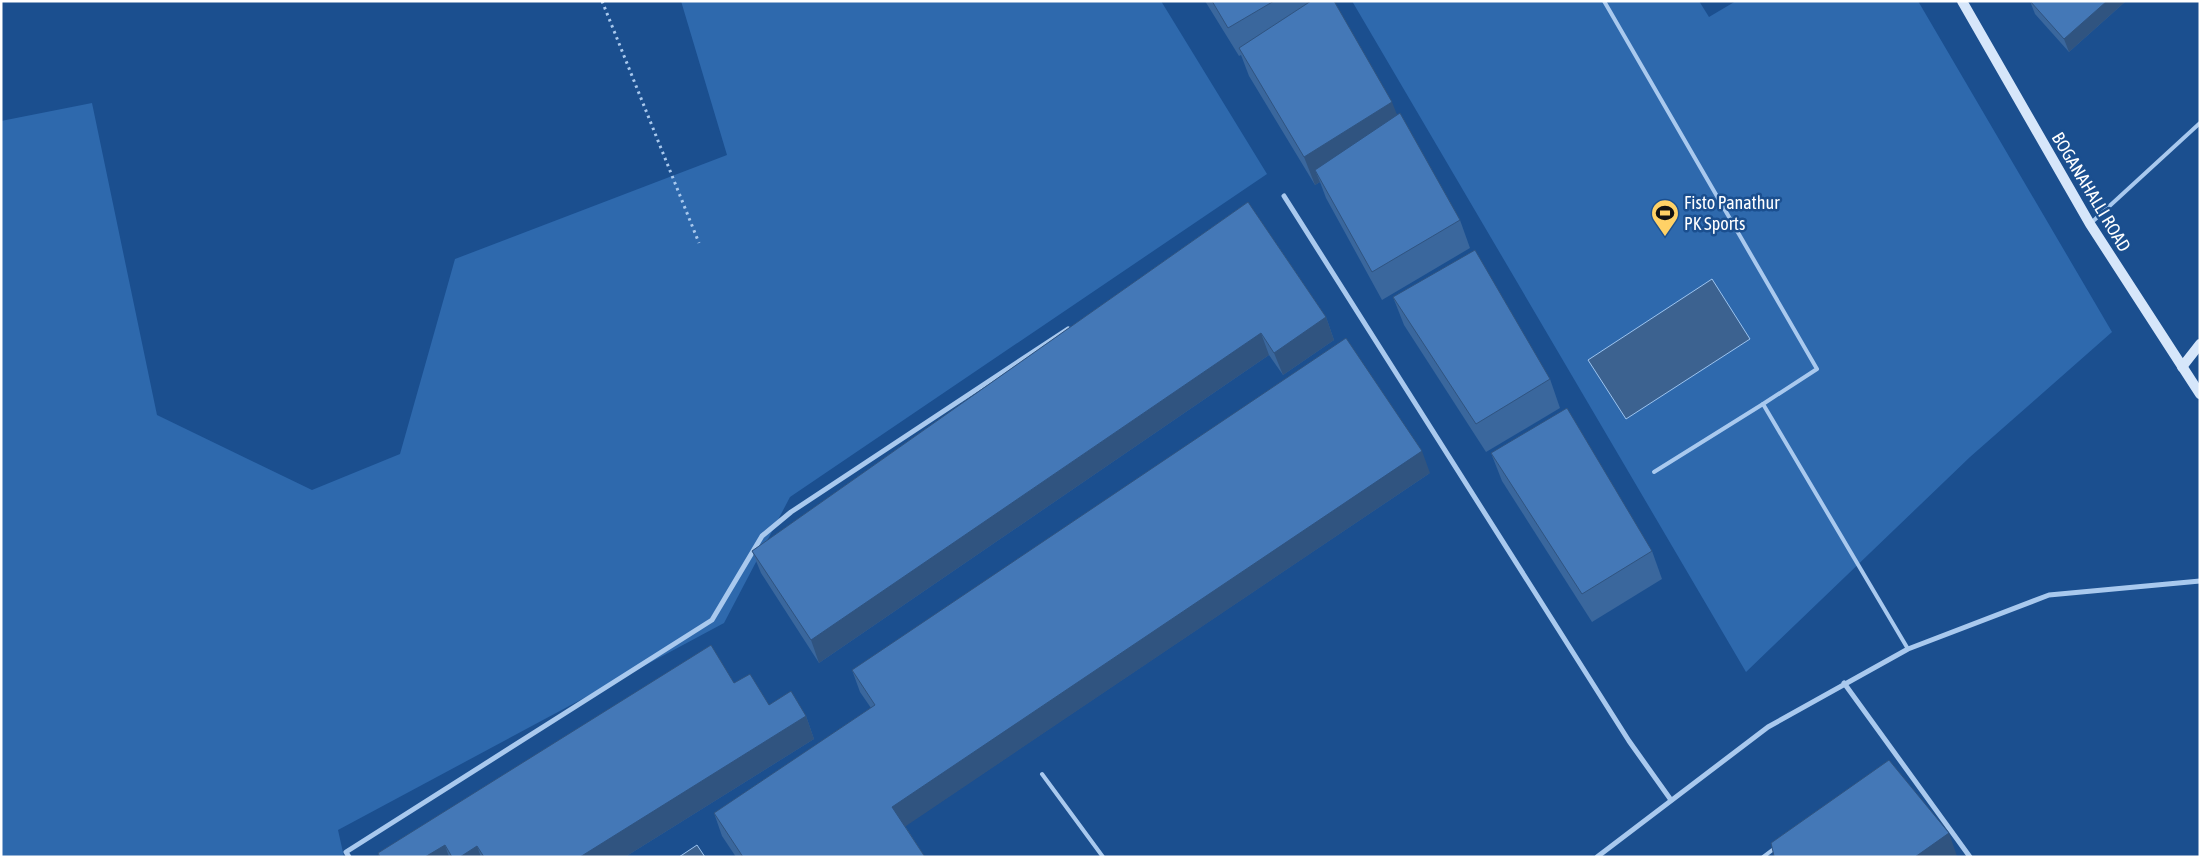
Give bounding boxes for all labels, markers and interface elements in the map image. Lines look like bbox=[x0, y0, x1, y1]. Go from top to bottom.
street label: BOGANAHALLI ROAD bbox=[2048, 128, 2135, 255]
place label: Fisto Panathur PK Sports bbox=[1684, 192, 1780, 234]
sports icon: Fisto Panathur PK Sports bbox=[1650, 198, 1680, 237]

